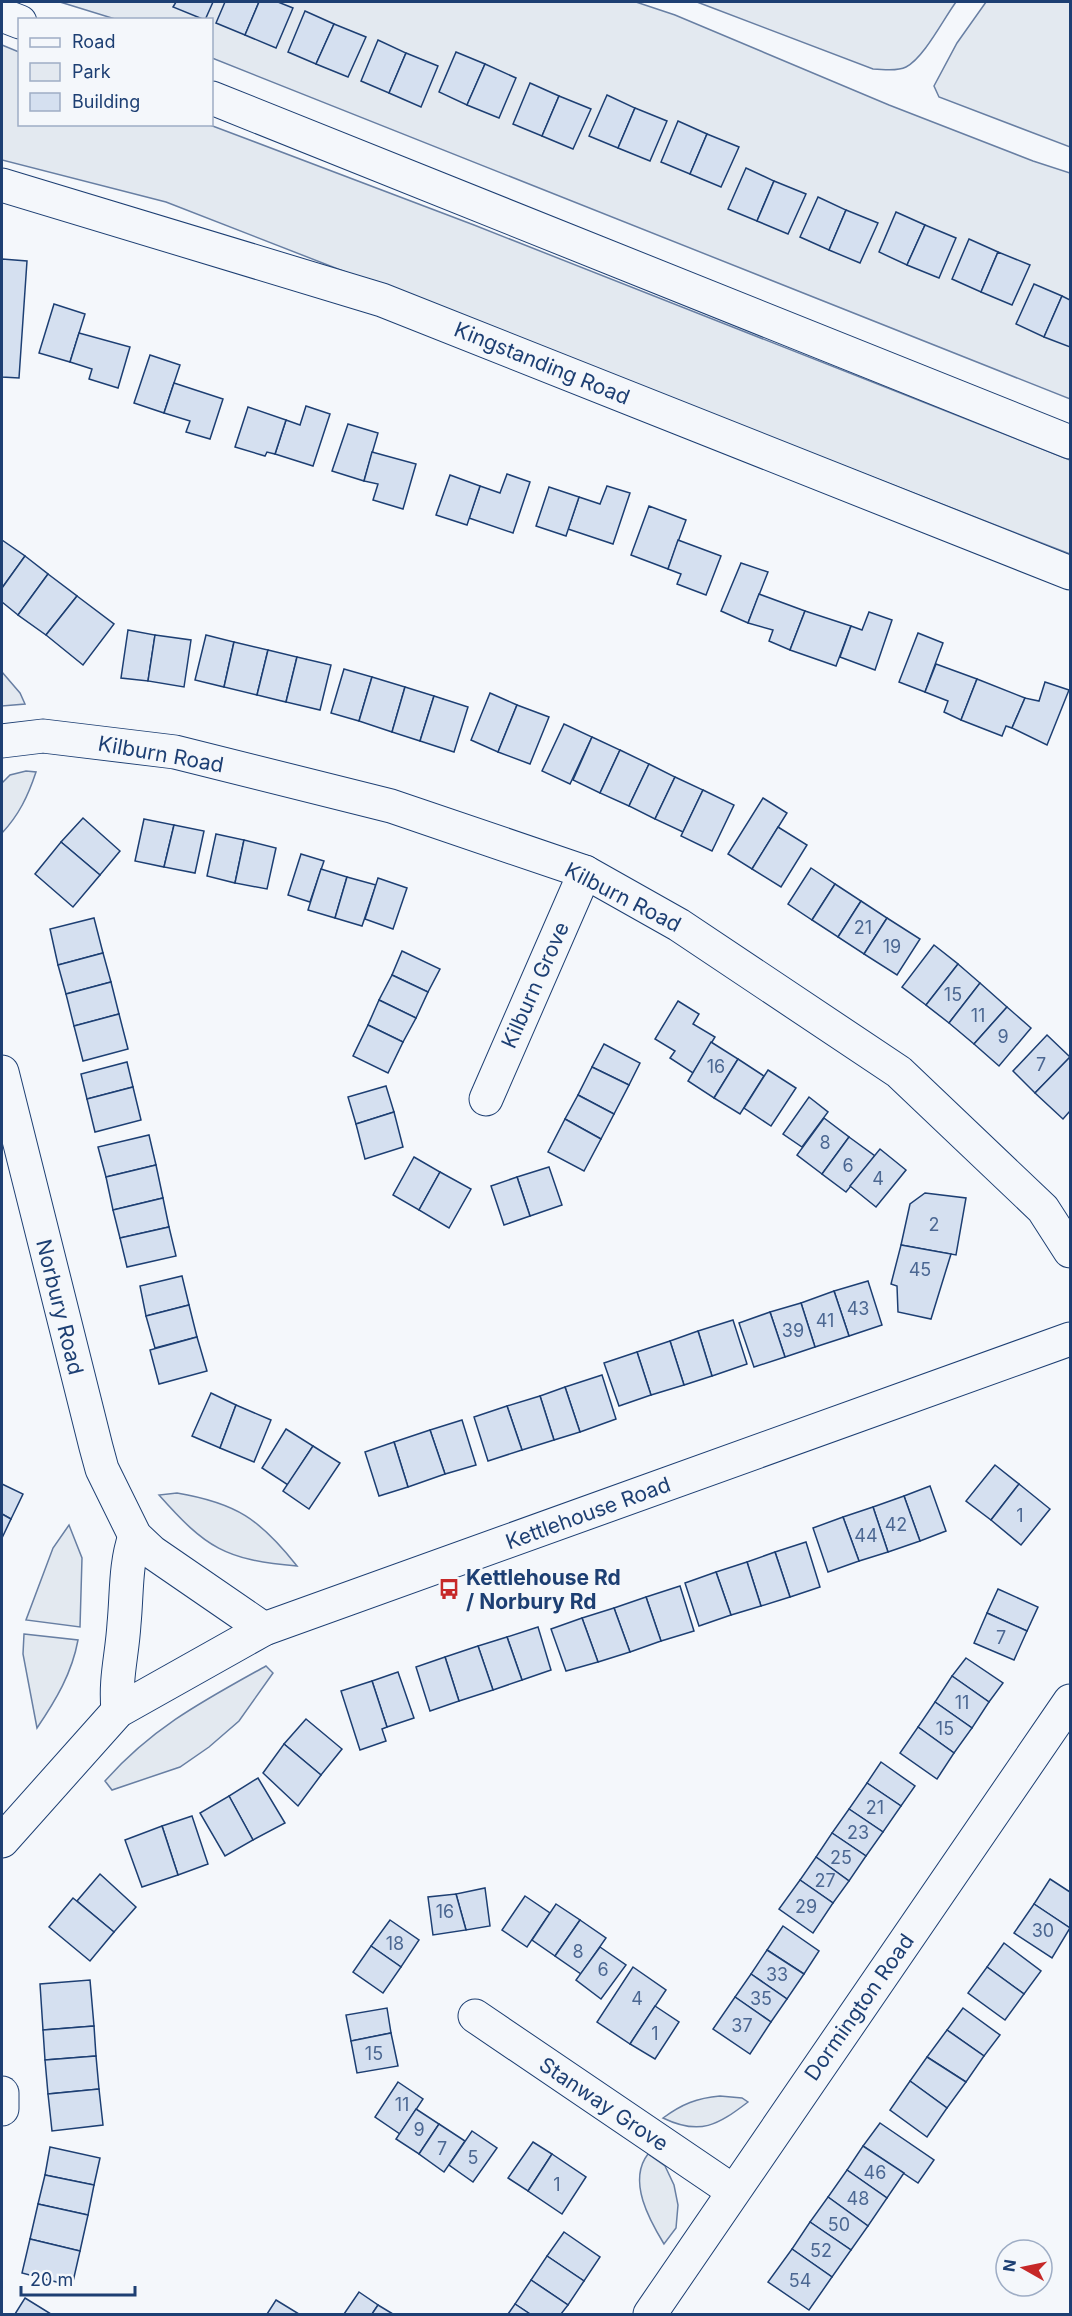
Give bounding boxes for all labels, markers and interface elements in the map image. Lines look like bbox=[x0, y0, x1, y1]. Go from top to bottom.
legend bbox=[18, 18, 213, 126]
text: Road bbox=[72, 31, 115, 52]
text: Park bbox=[72, 61, 111, 82]
text: Building bbox=[72, 91, 140, 112]
street label: Kingstanding Road bbox=[451, 316, 633, 410]
street label: Kilburn Road bbox=[96, 731, 226, 777]
street label: Kilburn Road bbox=[561, 857, 685, 937]
house number: 21 bbox=[854, 917, 872, 938]
street label: Kilburn Grove bbox=[496, 918, 574, 1052]
house number: 19 bbox=[883, 936, 901, 957]
house number: 15 bbox=[944, 984, 962, 1005]
house number: 11 bbox=[971, 1005, 985, 1026]
house number: 9 bbox=[997, 1026, 1009, 1047]
house number: 7 bbox=[1036, 1054, 1046, 1075]
house number: 16 bbox=[707, 1056, 725, 1077]
house number: 8 bbox=[819, 1132, 831, 1153]
house number: 6 bbox=[842, 1155, 854, 1176]
house number: 4 bbox=[872, 1168, 884, 1189]
house number: 2 bbox=[929, 1214, 939, 1235]
street label: Norbury Road bbox=[31, 1237, 89, 1377]
house number: 45 bbox=[909, 1259, 931, 1280]
house number: 43 bbox=[847, 1298, 869, 1319]
house number: 41 bbox=[816, 1310, 834, 1331]
house number: 39 bbox=[782, 1320, 804, 1341]
street label: Kettlehouse Road bbox=[502, 1472, 674, 1554]
house number: 1 bbox=[1016, 1505, 1024, 1526]
house number: 42 bbox=[885, 1514, 907, 1535]
house number: 44 bbox=[854, 1525, 878, 1546]
place label: Kettlehouse Rd / Norbury Rd bbox=[466, 1565, 621, 1614]
bus stop icon: Kettlehouse Rd / Norbury Rd bbox=[437, 1577, 461, 1601]
house number: 7 bbox=[996, 1627, 1006, 1648]
house number: 11 bbox=[955, 1692, 969, 1713]
house number: 15 bbox=[936, 1718, 954, 1739]
house number: 21 bbox=[866, 1797, 884, 1818]
house number: 23 bbox=[847, 1822, 869, 1843]
house number: 25 bbox=[830, 1847, 852, 1868]
house number: 27 bbox=[814, 1870, 836, 1891]
house number: 29 bbox=[795, 1896, 817, 1917]
house number: 16 bbox=[436, 1901, 454, 1922]
house number: 30 bbox=[1032, 1920, 1054, 1941]
street label: Dormington Road bbox=[799, 1929, 919, 2085]
house number: 18 bbox=[386, 1933, 404, 1954]
house number: 8 bbox=[572, 1941, 584, 1962]
house number: 6 bbox=[597, 1959, 609, 1980]
house number: 33 bbox=[766, 1964, 788, 1985]
house number: 4 bbox=[631, 1988, 643, 2009]
house number: 35 bbox=[750, 1988, 772, 2009]
house number: 37 bbox=[731, 2015, 753, 2036]
house number: 1 bbox=[651, 2023, 659, 2044]
house number: 15 bbox=[365, 2043, 383, 2064]
street label: Stanway Grove bbox=[535, 2052, 673, 2156]
house number: 11 bbox=[395, 2094, 409, 2115]
house number: 9 bbox=[413, 2119, 425, 2140]
house number: 7 bbox=[437, 2138, 447, 2159]
house number: 5 bbox=[468, 2147, 478, 2168]
house number: 46 bbox=[864, 2162, 886, 2183]
house number: 1 bbox=[553, 2174, 561, 2195]
house number: 48 bbox=[847, 2188, 869, 2209]
house number: 50 bbox=[828, 2214, 850, 2235]
north arrow bbox=[994, 2238, 1054, 2298]
house number: 52 bbox=[810, 2240, 832, 2261]
text: N bbox=[998, 2258, 1020, 2273]
scale bar bbox=[21, 2259, 135, 2297]
text: 20 m bbox=[30, 2269, 73, 2290]
house number: 54 bbox=[789, 2270, 811, 2291]

